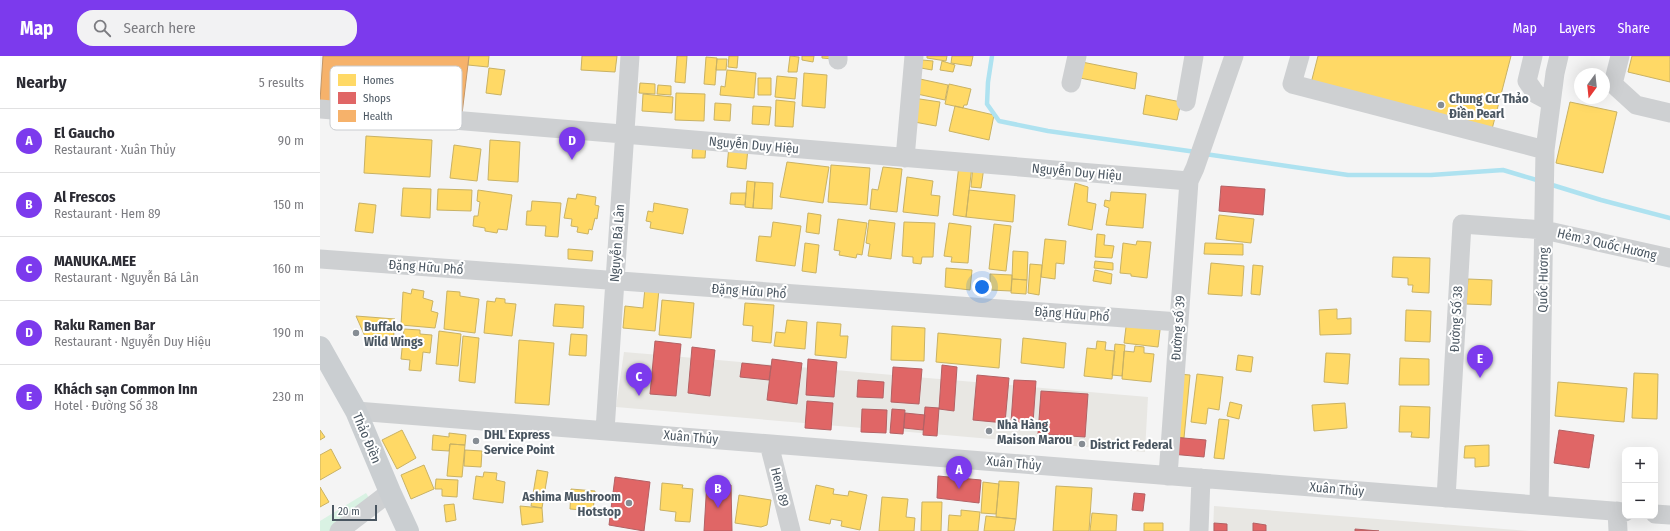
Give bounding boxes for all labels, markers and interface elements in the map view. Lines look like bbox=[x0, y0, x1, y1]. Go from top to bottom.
search box bbox=[77, 10, 357, 46]
text: Map bbox=[20, 17, 53, 40]
icon: search bbox=[91, 17, 113, 39]
text: Search here bbox=[123, 19, 196, 37]
text: Map bbox=[1513, 20, 1537, 37]
text: Layers bbox=[1559, 20, 1595, 37]
text: Share bbox=[1617, 20, 1650, 37]
legend bbox=[330, 66, 462, 130]
north arrow bbox=[1574, 68, 1610, 104]
text: Nearby bbox=[16, 72, 67, 93]
text: Homes bbox=[363, 74, 394, 87]
text: 5 results bbox=[259, 75, 304, 90]
place label: Chung Cư Thảo Điền Pearl bbox=[1449, 91, 1529, 121]
text: Shops bbox=[363, 92, 391, 105]
marker: Chung Cư Thảo Điền Pearl bbox=[1436, 100, 1446, 110]
text: Health bbox=[363, 110, 393, 123]
text: El Gaucho bbox=[54, 124, 115, 142]
pin: D bbox=[559, 127, 585, 160]
text: A bbox=[25, 133, 33, 148]
text: 90 m bbox=[278, 133, 304, 148]
street label: Nguyễn Duy Hiệu bbox=[708, 134, 800, 156]
text: Restaurant · Xuân Thủy bbox=[54, 142, 175, 157]
street label: Nguyễn Duy Hiệu bbox=[1031, 161, 1123, 183]
text: Al Frescos bbox=[54, 188, 116, 206]
text: B bbox=[25, 197, 33, 212]
text: 150 m bbox=[273, 197, 304, 212]
street label: Nguyễn Bá Lân bbox=[607, 203, 627, 283]
text: Restaurant · Hem 89 bbox=[54, 206, 161, 221]
street label: Hẻm 3 Quốc Hương bbox=[1556, 225, 1659, 263]
street label: Quốc Hương bbox=[1535, 246, 1551, 313]
text: MANUKA.MEE bbox=[54, 252, 136, 270]
street label: Đặng Hữu Phổ bbox=[388, 256, 464, 277]
text: C bbox=[26, 261, 32, 276]
text: 160 m bbox=[273, 261, 304, 276]
text: Restaurant · Nguyễn Bá Lân bbox=[54, 270, 199, 285]
your location bbox=[972, 277, 992, 297]
street label: Đặng Hữu Phổ bbox=[711, 280, 787, 301]
street label: Đường Số 38 bbox=[1447, 285, 1465, 353]
street label: Đường số 39 bbox=[1168, 295, 1188, 361]
street label: Đặng Hữu Phổ bbox=[1034, 303, 1110, 324]
text: Raku Ramen Bar bbox=[54, 316, 155, 334]
place label: Buffalo Wild Wings bbox=[364, 319, 423, 349]
text: D bbox=[25, 325, 33, 340]
text: 190 m bbox=[273, 325, 304, 340]
marker: Buffalo Wild Wings bbox=[351, 328, 361, 338]
text: Restaurant · Nguyễn Duy Hiệu bbox=[54, 334, 211, 349]
pin: E bbox=[1467, 345, 1493, 378]
pin: C bbox=[626, 363, 652, 396]
text: Khách sạn Common Inn bbox=[54, 380, 198, 398]
text: E bbox=[26, 389, 32, 404]
text: 230 m bbox=[273, 389, 304, 404]
text: Hotel · Đường Số 38 bbox=[54, 398, 158, 413]
street label: Thảo Điền bbox=[350, 410, 384, 466]
place label: Nhà Hàng Maison Marou bbox=[997, 417, 1072, 447]
marker: Nhà Hàng Maison Marou bbox=[984, 426, 994, 436]
place label: DHL Express Service Point bbox=[484, 427, 555, 457]
street label: Xuân Thủy bbox=[663, 427, 719, 447]
marker: DHL Express Service Point bbox=[471, 436, 481, 446]
place label: District Federal bbox=[1090, 437, 1173, 452]
marker: District Federal bbox=[1077, 439, 1087, 449]
map controls bbox=[1622, 447, 1658, 519]
button: + bbox=[1622, 447, 1658, 483]
street label: Xuân Thủy bbox=[986, 453, 1042, 473]
pin: A bbox=[946, 456, 972, 489]
street label: Hem 89 bbox=[768, 466, 792, 508]
pin: B bbox=[705, 475, 731, 508]
street label: Xuân Thủy bbox=[1309, 479, 1365, 499]
button: − bbox=[1622, 483, 1658, 519]
place label: Ashima Mushroom Hotstop bbox=[521, 489, 621, 519]
marker: Ashima Mushroom Hotstop bbox=[624, 498, 634, 508]
scale bar bbox=[332, 503, 377, 522]
text: 20 m bbox=[338, 505, 360, 518]

